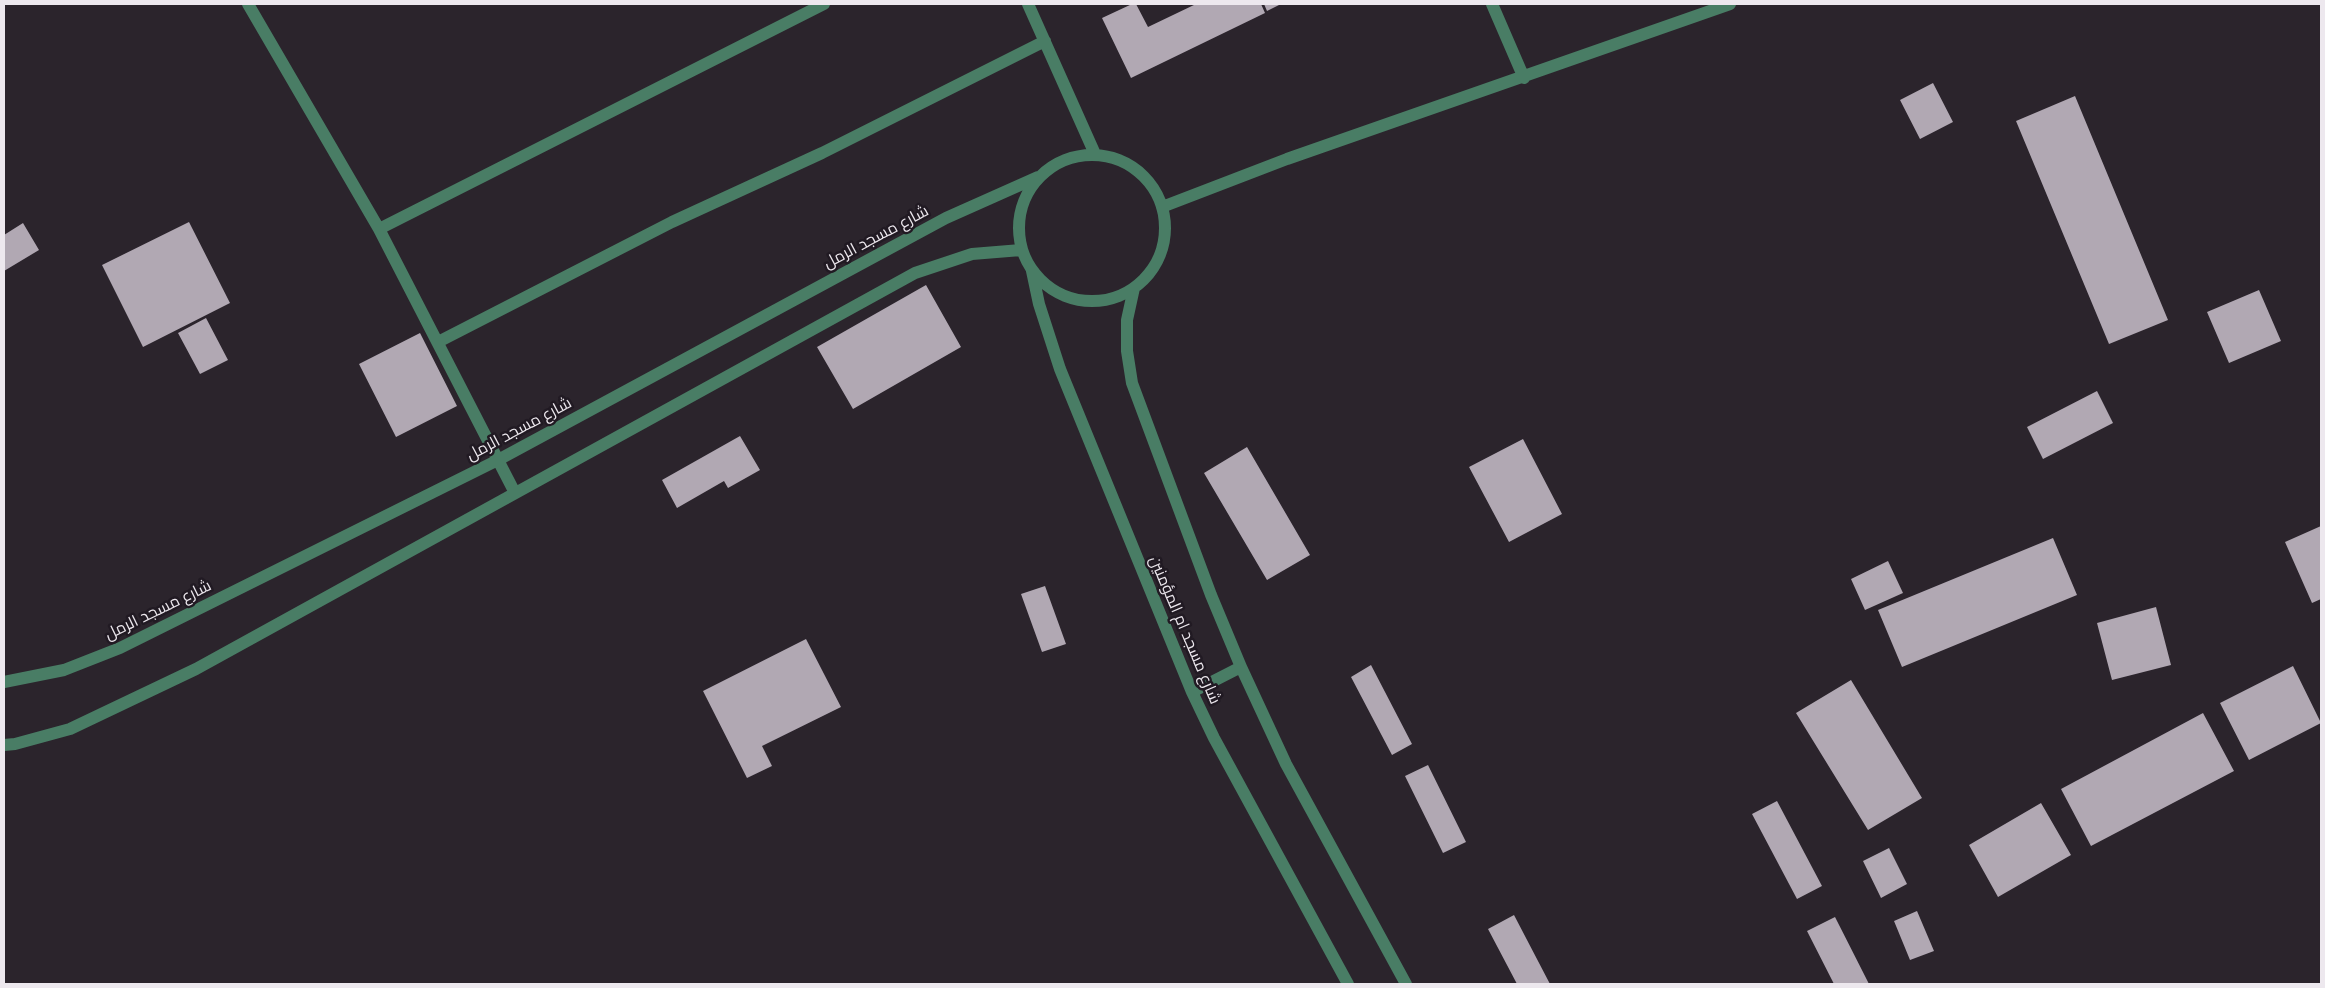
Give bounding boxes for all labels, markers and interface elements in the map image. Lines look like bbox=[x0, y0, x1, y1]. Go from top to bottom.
street label: شارع مسجد الرمل bbox=[820, 201, 932, 273]
street label: شارع مسجد الرمل bbox=[463, 393, 575, 465]
street label: شارع مسجد ام المؤمنين bbox=[1145, 553, 1225, 707]
street label: شارع مسجد الرمل bbox=[102, 576, 214, 644]

